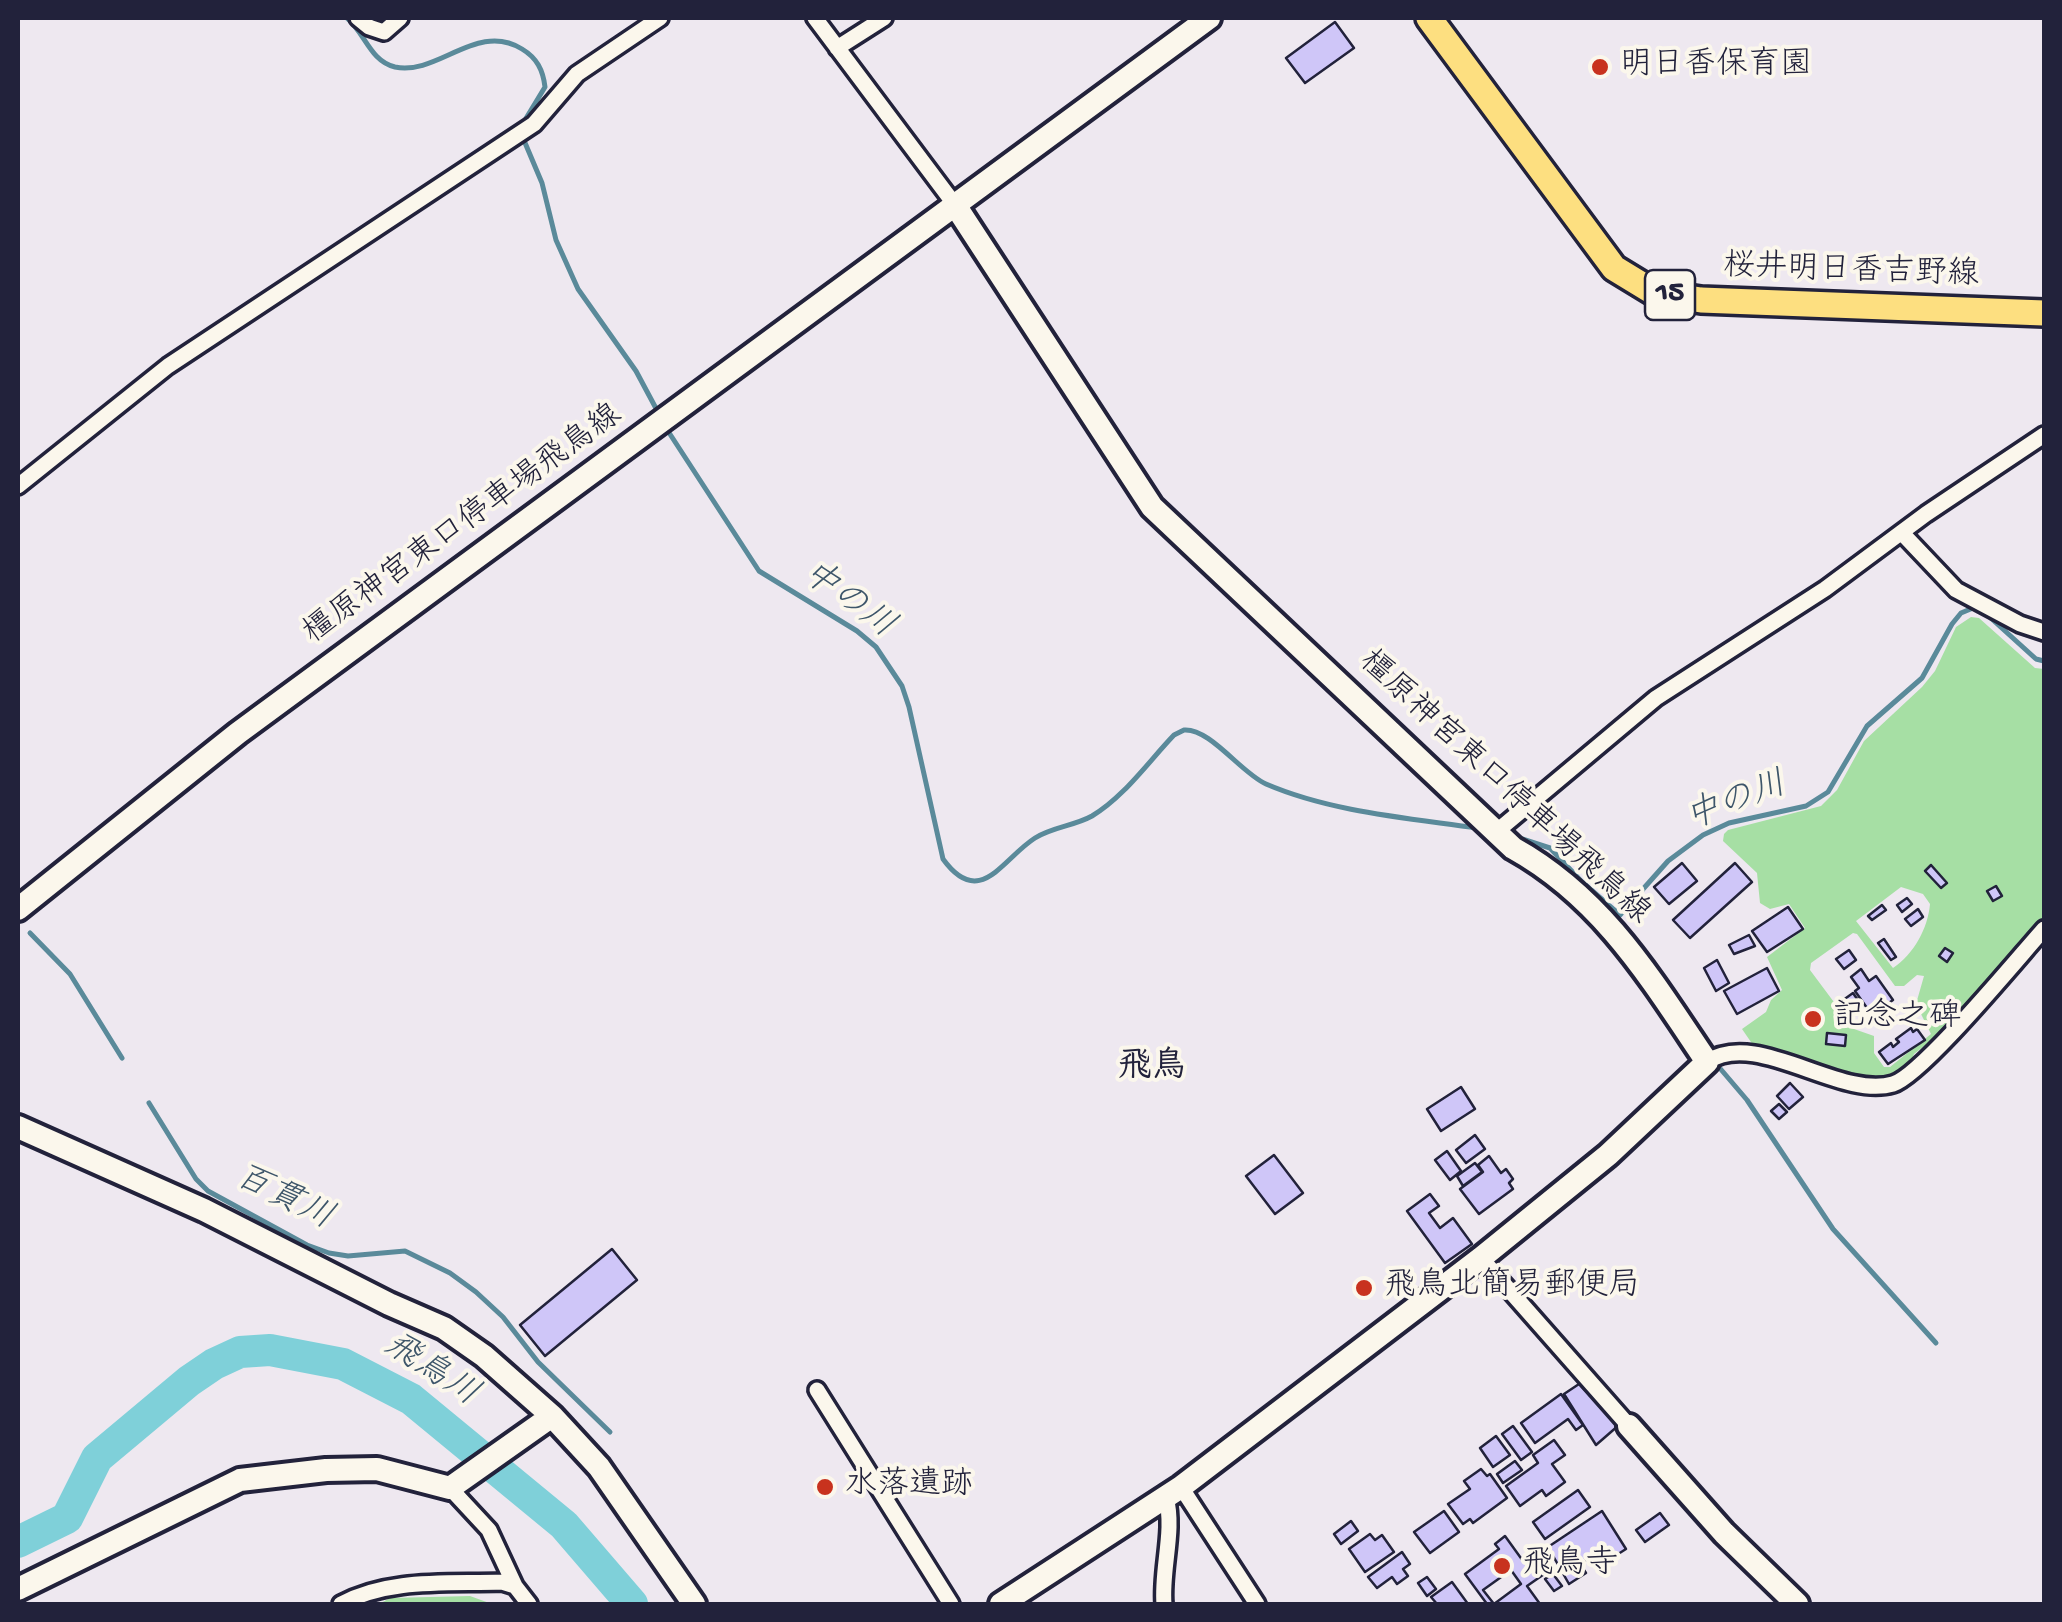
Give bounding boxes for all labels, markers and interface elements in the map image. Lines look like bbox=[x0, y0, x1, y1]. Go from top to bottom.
place label: 明日香保育園 bbox=[1620, 48, 1812, 86]
marker: 明日香保育園 bbox=[1589, 56, 1611, 78]
street label: 桜井明日香吉野線 bbox=[1722, 249, 1980, 297]
road number: 15 bbox=[1645, 270, 1695, 320]
street label: 橿原神宮東口停車場飛鳥線 bbox=[297, 398, 631, 654]
water label: 中の川 bbox=[792, 554, 902, 650]
street label: 橿原神宮東口停車場飛鳥線 bbox=[1349, 644, 1657, 934]
water label: 中の川 bbox=[1680, 766, 1794, 842]
place label: 記念之碑 bbox=[1833, 1000, 1961, 1038]
marker: 記念之碑 bbox=[1802, 1008, 1824, 1030]
district label: 飛鳥 bbox=[1117, 1049, 1187, 1091]
water label: 百貫川 bbox=[227, 1158, 339, 1242]
place label: 飛鳥北簡易郵便局 bbox=[1384, 1269, 1640, 1307]
marker: 飛鳥北簡易郵便局 bbox=[1353, 1277, 1375, 1299]
water label: 飛鳥川 bbox=[375, 1326, 485, 1418]
place label: 水落遺跡 bbox=[845, 1468, 973, 1506]
marker: 水落遺跡 bbox=[814, 1476, 836, 1498]
place label: 飛鳥寺 bbox=[1522, 1547, 1618, 1585]
marker: 飛鳥寺 bbox=[1491, 1555, 1513, 1577]

